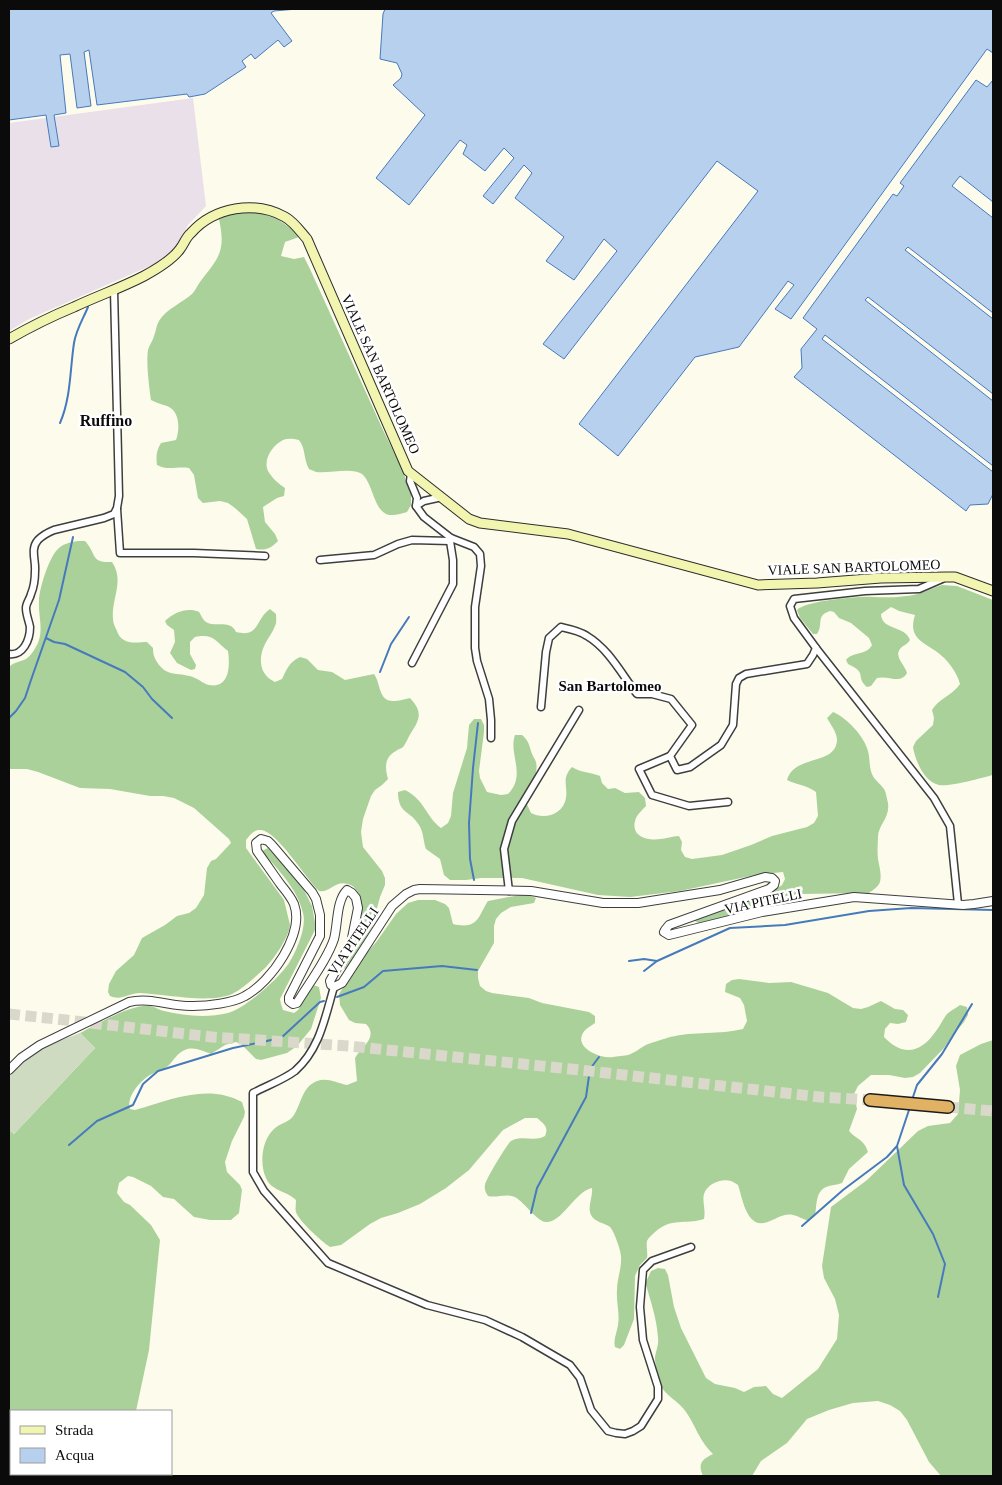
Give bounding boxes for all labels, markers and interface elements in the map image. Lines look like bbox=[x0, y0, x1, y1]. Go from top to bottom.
street label: VIALE SAN BARTOLOMEO bbox=[338, 292, 423, 456]
district label: Ruffino bbox=[80, 412, 132, 429]
street label: VIALE SAN BARTOLOMEO bbox=[767, 557, 941, 578]
district label: San Bartolomeo bbox=[559, 678, 661, 694]
street label: VIA PITELLI bbox=[723, 886, 804, 917]
street label: VIA PITELLI bbox=[325, 904, 382, 978]
legend bbox=[10, 1410, 172, 1475]
text: Strada bbox=[55, 1422, 94, 1438]
text: Acqua bbox=[55, 1447, 94, 1463]

